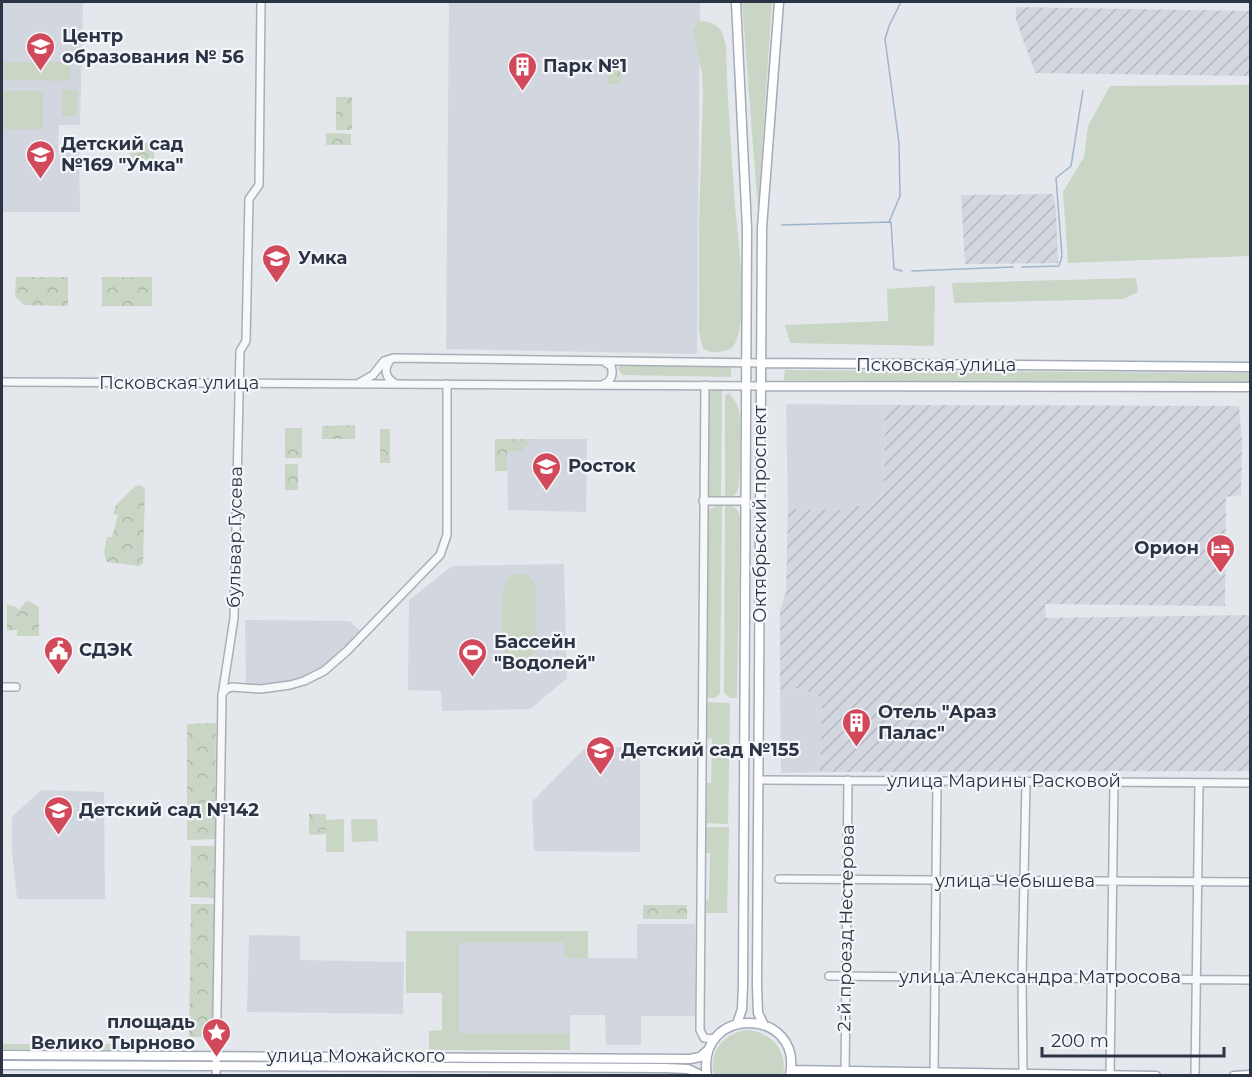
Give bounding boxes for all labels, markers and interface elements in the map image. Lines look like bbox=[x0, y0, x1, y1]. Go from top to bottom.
place label: Центр образования № 56 bbox=[62, 25, 244, 68]
school or university icon: Центр образования № 56 bbox=[25, 30, 57, 72]
building icon: Парк №1 bbox=[506, 50, 538, 92]
place label: Парк №1 bbox=[543, 55, 627, 77]
place label: Детский сад №169 "Умка" bbox=[61, 133, 184, 176]
school or university icon: Детский сад №169 "Умка" bbox=[24, 138, 56, 180]
school or university icon: Умка bbox=[261, 242, 293, 284]
place label: Умка bbox=[298, 247, 347, 269]
street label: Псковская улица bbox=[856, 354, 1016, 376]
street label: Псковская улица bbox=[99, 372, 259, 394]
street label: Октябрьский проспект bbox=[749, 405, 771, 623]
school or university icon: Росток bbox=[531, 450, 563, 492]
place label: Росток bbox=[568, 455, 636, 477]
street label: бульвар Гусева bbox=[223, 466, 247, 608]
hotel icon: Орион bbox=[1204, 532, 1236, 574]
place label: Орион bbox=[1134, 537, 1199, 559]
place label: Бассейн "Водолей" bbox=[494, 631, 595, 674]
public building icon: СДЭК bbox=[42, 634, 74, 676]
sports icon: Бассейн "Водолей" bbox=[457, 636, 489, 678]
place label: СДЭК bbox=[79, 639, 134, 661]
place label: Отель "Араз Палас" bbox=[878, 701, 997, 744]
building icon: Отель "Араз Палас" bbox=[841, 706, 873, 748]
school or university icon: Детский сад №155 bbox=[584, 734, 616, 776]
place label: Детский сад №155 bbox=[621, 739, 799, 761]
street label: улица Марины Расковой bbox=[886, 770, 1121, 792]
school or university icon: Детский сад №142 bbox=[42, 794, 74, 836]
place label: Детский сад №142 bbox=[79, 799, 259, 821]
street label: 2-й проезд Нестерова bbox=[833, 824, 859, 1032]
street label: улица Чебышева bbox=[934, 870, 1095, 892]
street label: улица Александра Матросова bbox=[898, 966, 1181, 988]
place label: площадь Велико Тырново bbox=[31, 1011, 195, 1054]
place icon: площадь Велико Тырново bbox=[200, 1016, 232, 1058]
scale bar bbox=[1042, 1020, 1224, 1058]
text: 200 m bbox=[1051, 1030, 1109, 1052]
street label: улица Можайского bbox=[266, 1045, 445, 1067]

